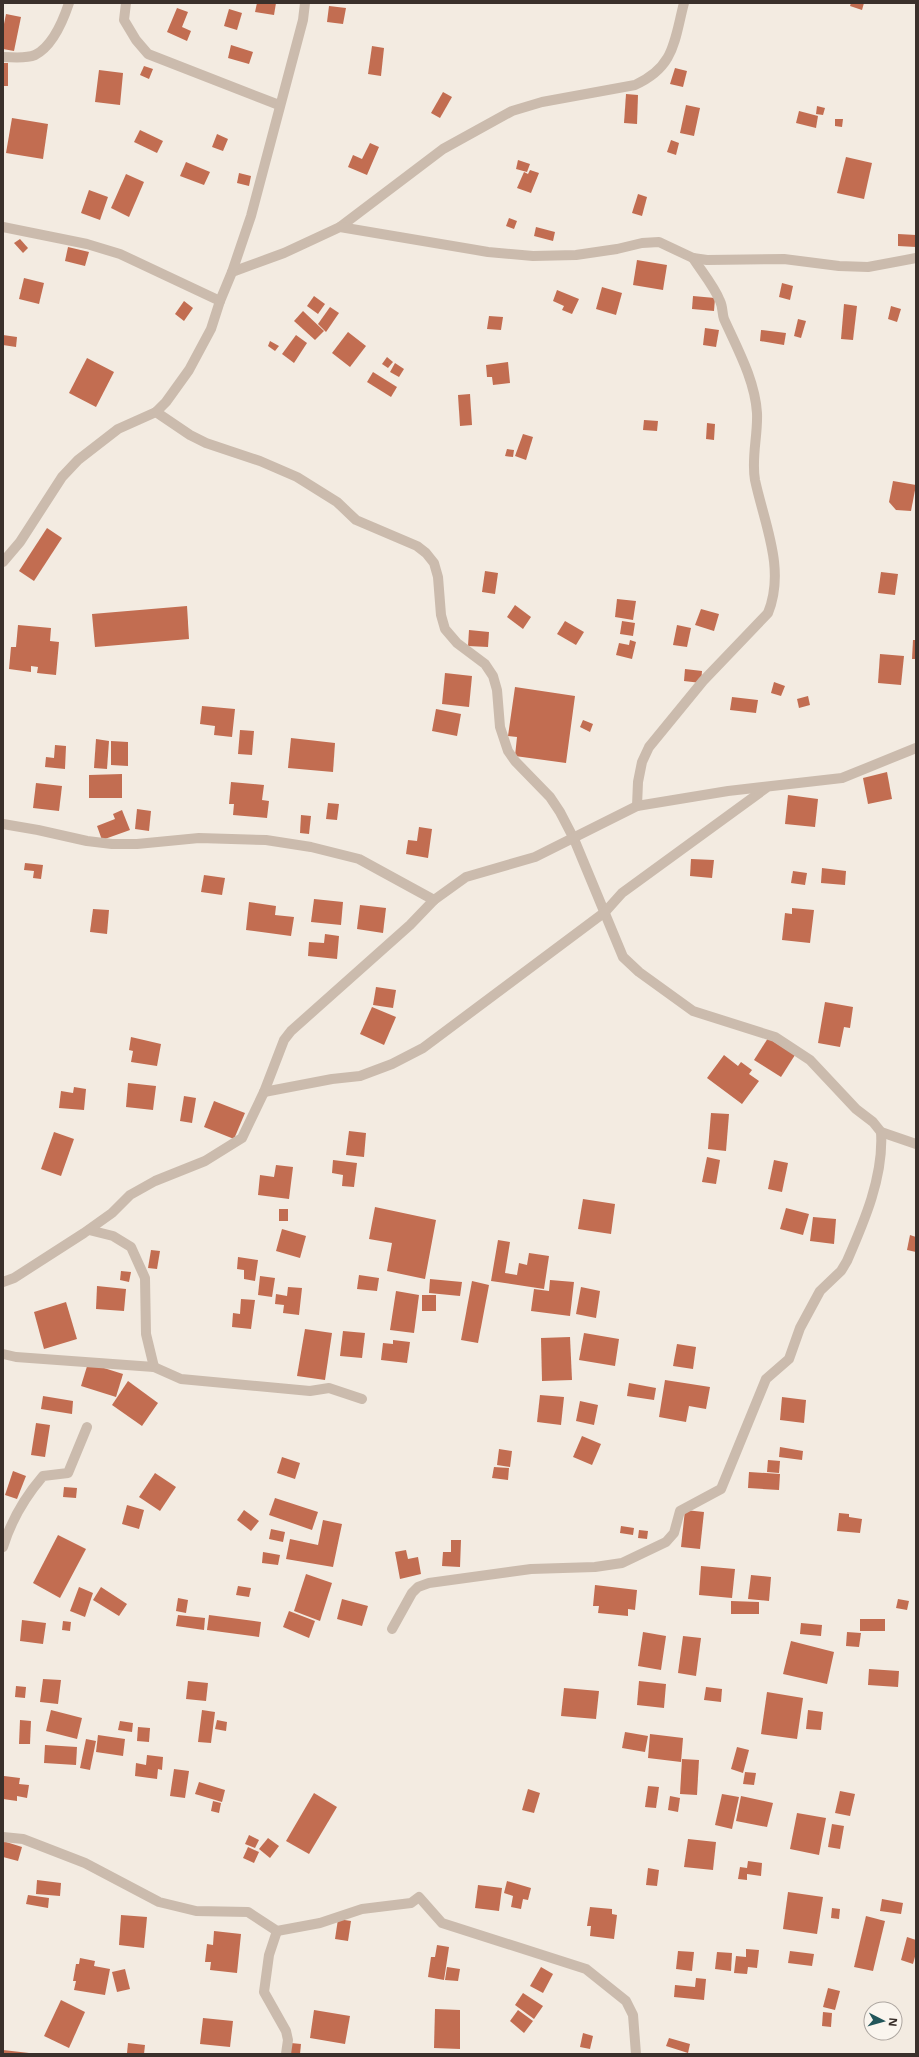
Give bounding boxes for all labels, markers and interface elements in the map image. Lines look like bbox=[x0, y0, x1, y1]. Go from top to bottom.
north arrow bbox=[863, 2001, 903, 2041]
text: N bbox=[886, 2017, 901, 2027]

